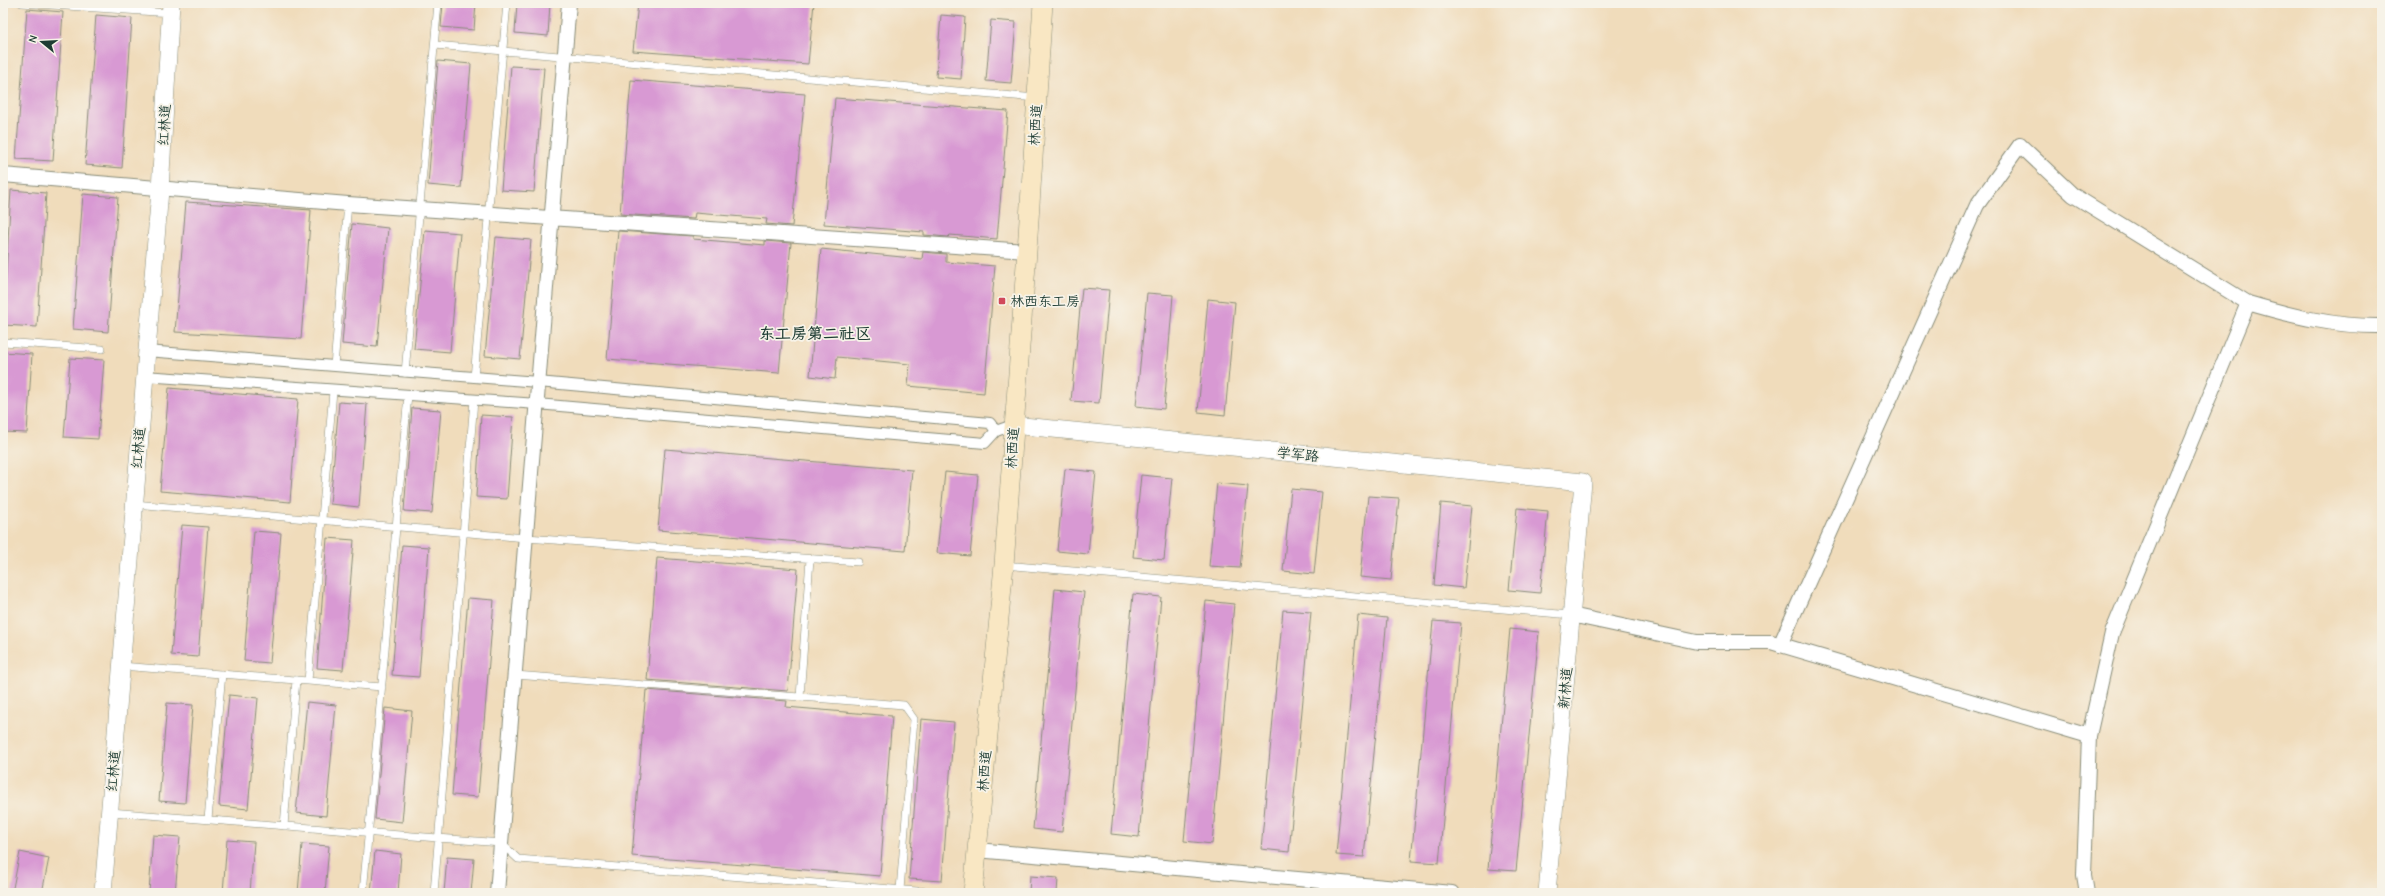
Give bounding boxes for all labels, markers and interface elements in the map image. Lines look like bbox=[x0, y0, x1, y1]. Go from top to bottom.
north arrow bbox=[22, 22, 62, 62]
text: N bbox=[26, 34, 40, 44]
street label: 林西道 bbox=[1026, 103, 1045, 147]
street label: 红林道 bbox=[155, 104, 174, 146]
place label: 林西东工房 bbox=[1010, 293, 1080, 310]
marker: 林西东工房 bbox=[997, 296, 1007, 306]
district label: 东工房第二社区 bbox=[759, 325, 871, 343]
street label: 红林道 bbox=[128, 426, 149, 470]
street label: 林西道 bbox=[1003, 426, 1022, 470]
street label: 学军路 bbox=[1276, 444, 1320, 465]
street label: 新林道 bbox=[1555, 666, 1576, 710]
street label: 红林道 bbox=[103, 749, 124, 793]
street label: 林西道 bbox=[974, 749, 995, 793]

